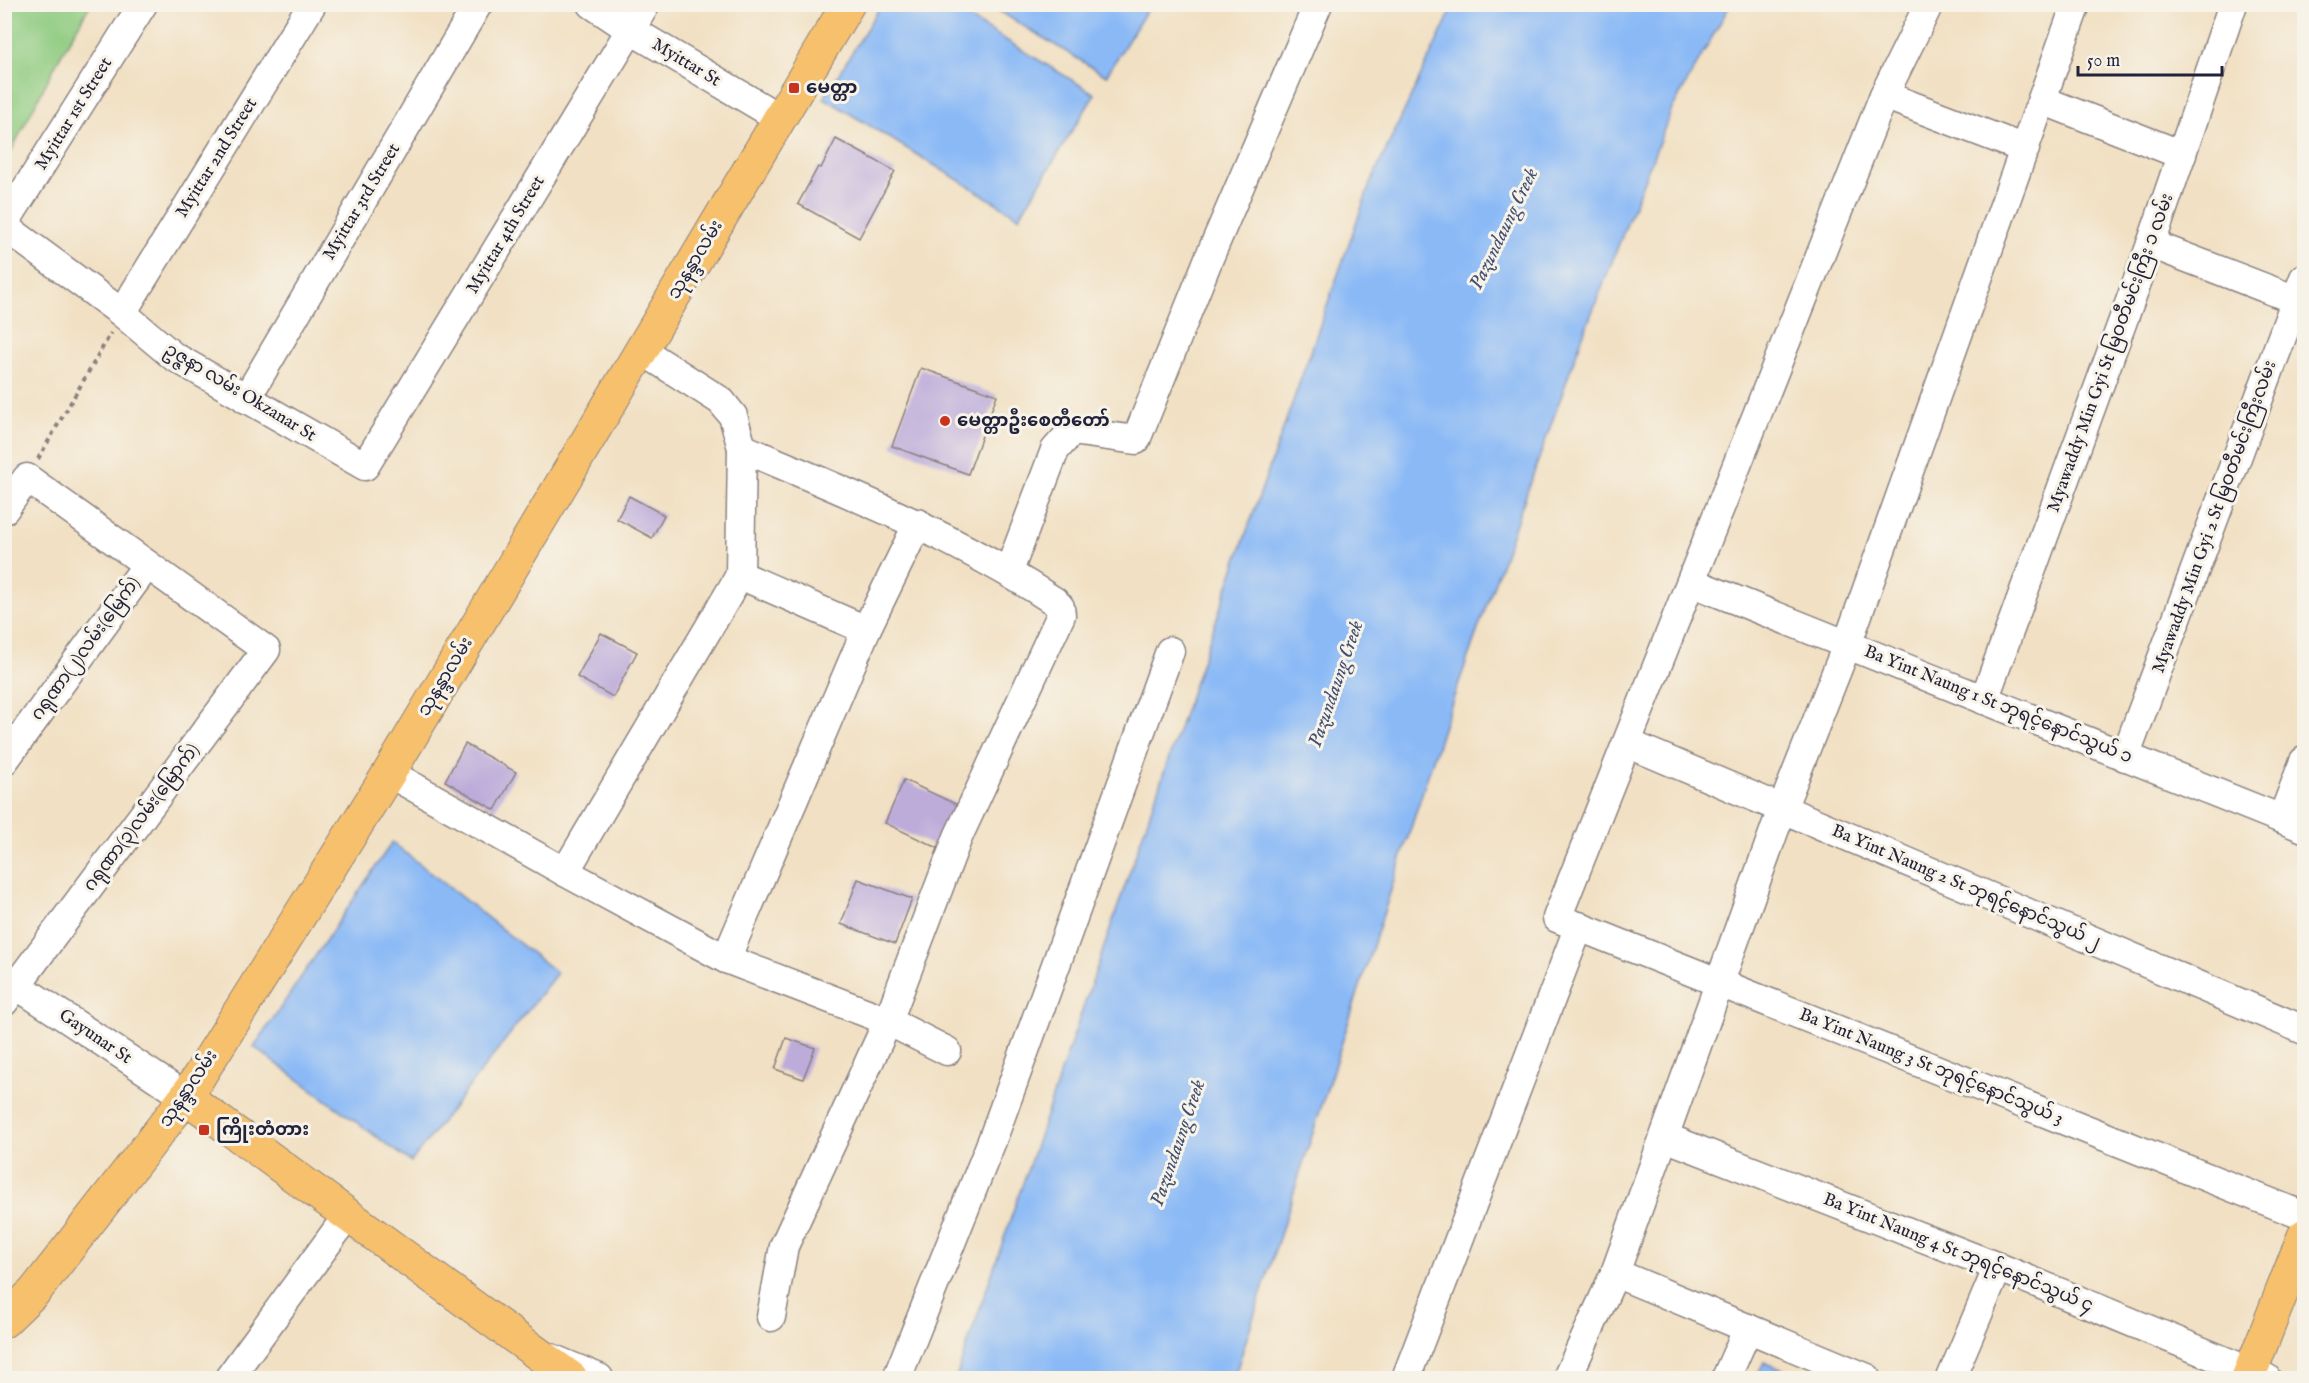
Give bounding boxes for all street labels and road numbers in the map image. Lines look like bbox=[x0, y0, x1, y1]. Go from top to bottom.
street label: Myittar St bbox=[647, 34, 725, 92]
street label: Myittar 1st Street bbox=[30, 53, 118, 175]
street label: Myittar 2nd Street bbox=[171, 94, 263, 222]
street label: Myittar 3rd Street bbox=[318, 139, 406, 265]
street label: Myittar 4th Street bbox=[462, 172, 550, 298]
street label: Myawaddy Min Gyi St မြဝတီမင်းကြီး ၁ လမ်း bbox=[2039, 189, 2181, 516]
street label: သုနန္ဒာလမ်း bbox=[661, 214, 731, 305]
street label: ဥဇ္ဇနာ လမ်း Okzanar St bbox=[159, 336, 322, 450]
street label: Myawaddy Min Gyi 2 St မြဝတီမင်းကြီးလမ်း bbox=[2144, 356, 2284, 677]
street label: ဂရုဏာ(၂)လမ်း(မြေက်) bbox=[24, 571, 147, 726]
street label: သုနန္ဒာလမ်း bbox=[411, 631, 481, 722]
street label: Ba Yint Naung 1 St ဘုရင့်နောင်သွယ် ၁ bbox=[1860, 638, 2137, 771]
street label: ဂရုဏာ(၃)လမ်း(မြောက်) bbox=[77, 738, 207, 898]
street label: Ba Yint Naung 2 St ဘုရင့်နောင်သွယ် ၂ bbox=[1827, 817, 2105, 956]
street label: Ba Yint Naung 3 St ဘုရင့်နောင်သွယ် 3 bbox=[1795, 1001, 2068, 1132]
street label: Gayunar St bbox=[54, 1004, 136, 1070]
street label: သုနန္ဒာလမ်း bbox=[152, 1044, 225, 1134]
street label: Ba Yint Naung 4 St ဘုရင့်နောင်သွယ် ၄ bbox=[1819, 1185, 2098, 1320]

